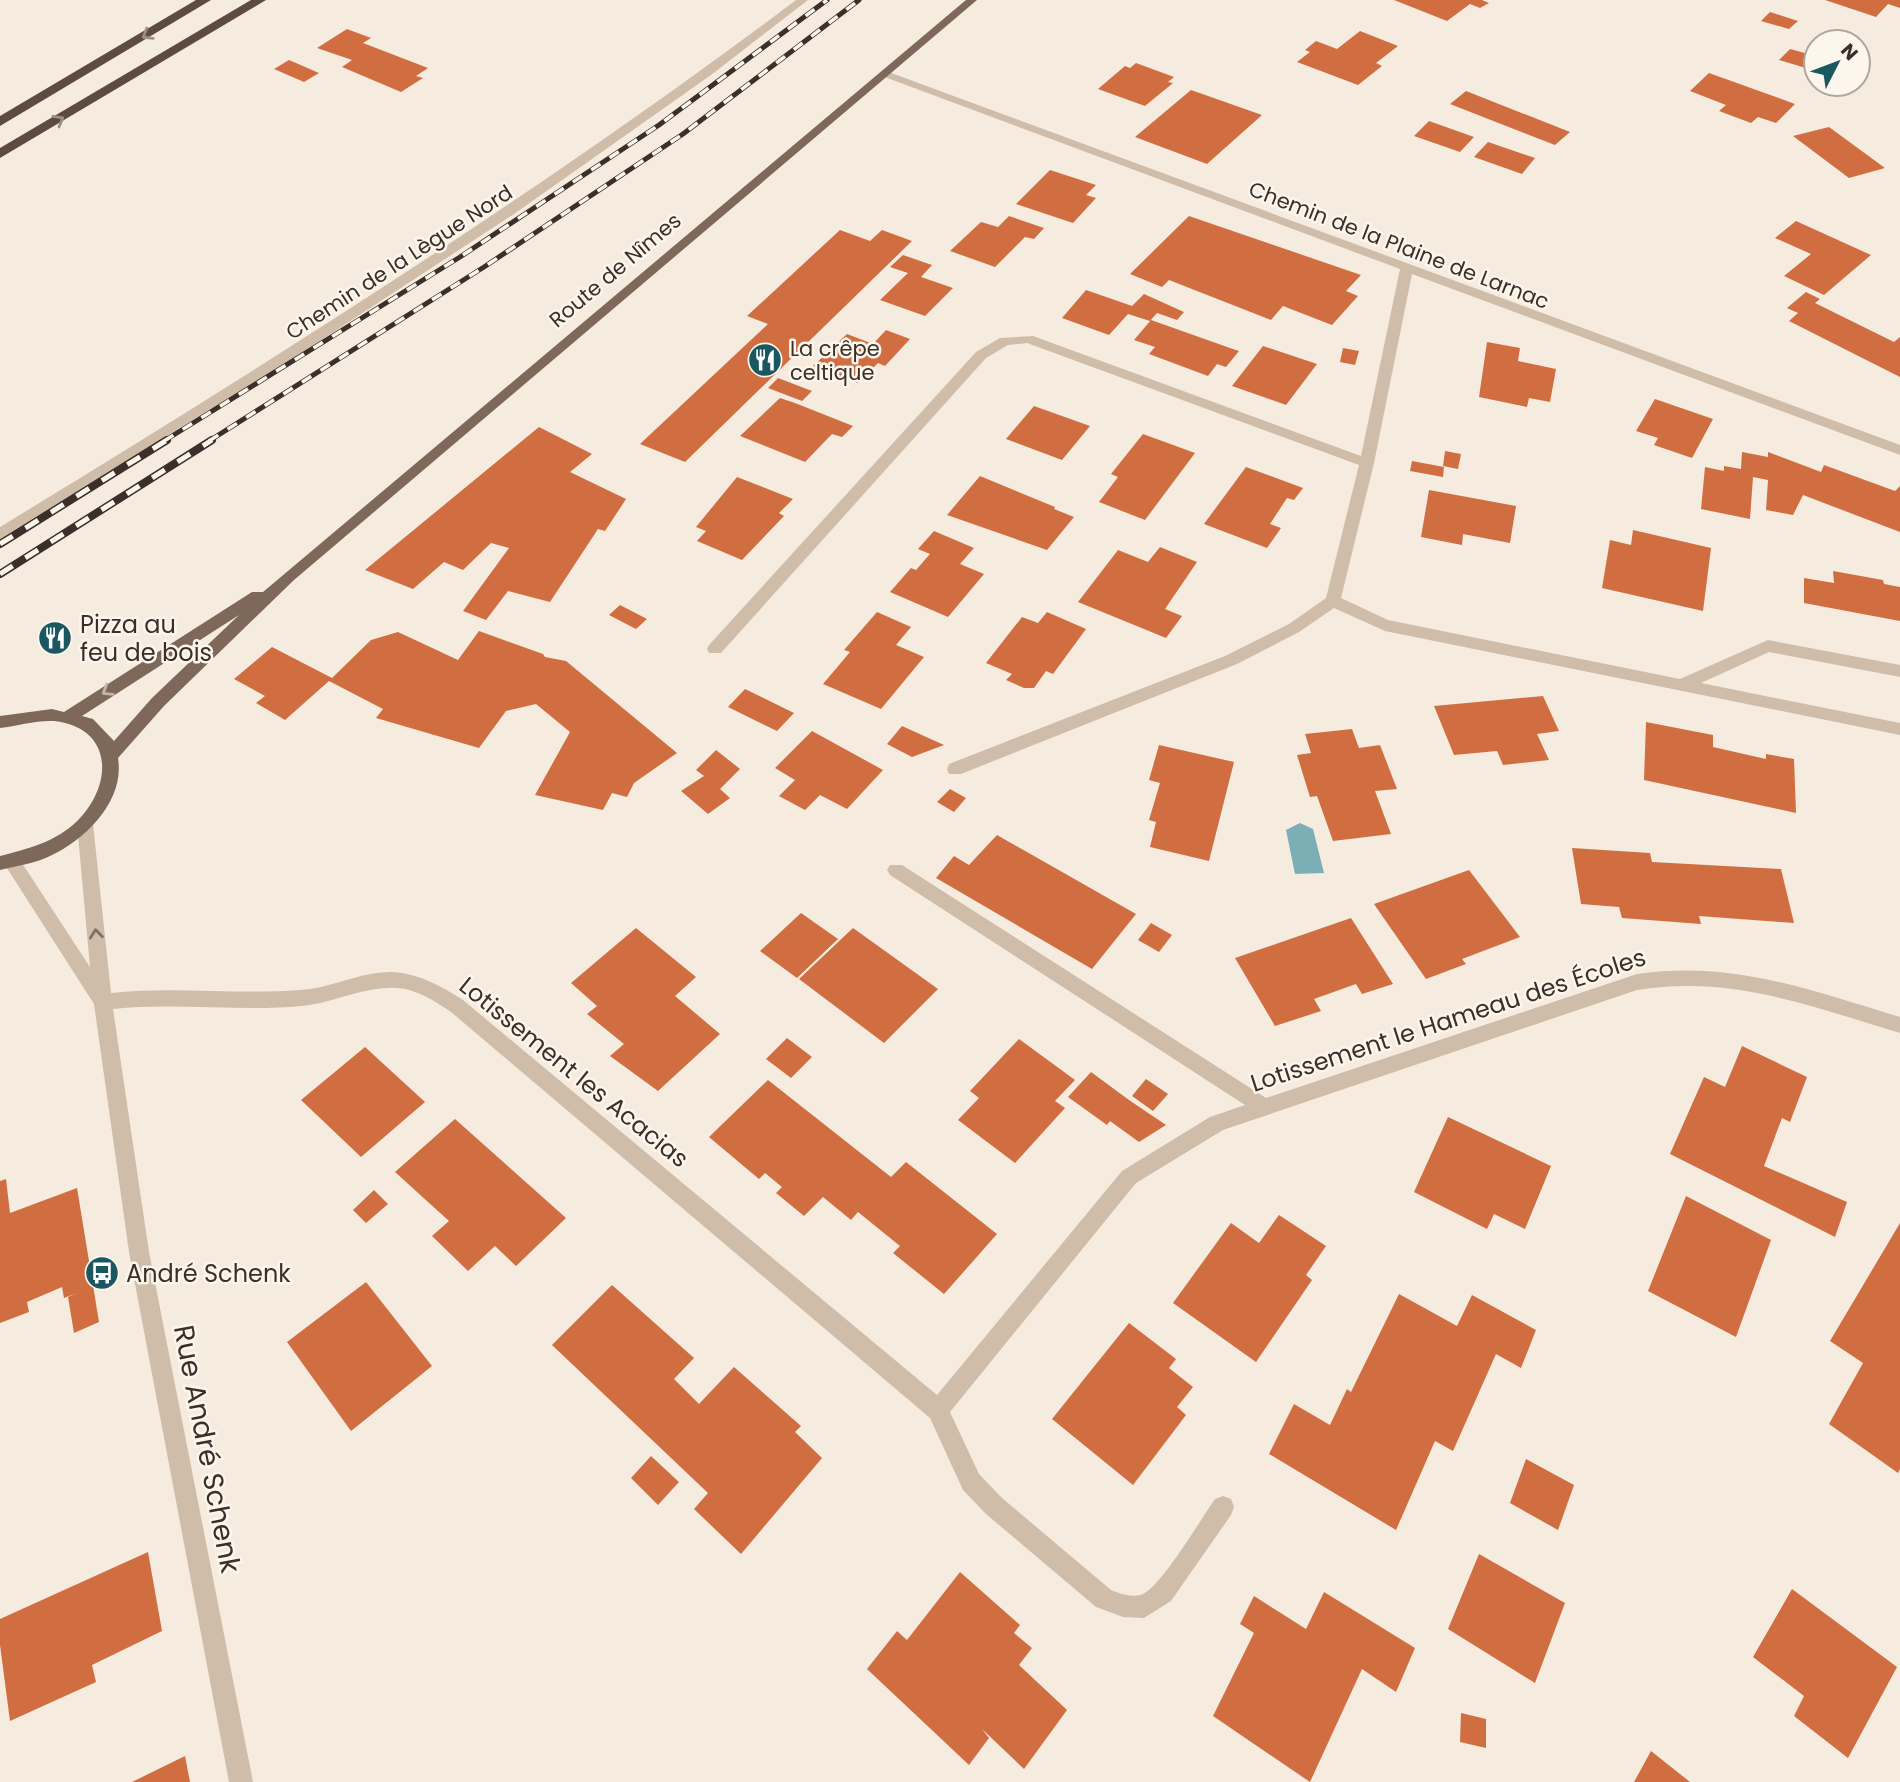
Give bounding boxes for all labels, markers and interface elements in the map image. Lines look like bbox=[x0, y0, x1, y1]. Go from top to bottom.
one-way arrow bbox=[142, 27, 155, 40]
north arrow bbox=[1802, 28, 1872, 98]
text: N bbox=[1834, 38, 1864, 66]
one-way arrow bbox=[52, 115, 64, 128]
street label: Chemin de la Plaine de Larnac bbox=[1245, 174, 1553, 316]
street label: Chemin de la Lègue Nord bbox=[280, 178, 518, 346]
street label: Route de Nîmes bbox=[543, 206, 687, 334]
place label: La crêpe celtique bbox=[790, 334, 880, 387]
restaurant icon: La crêpe celtique bbox=[746, 341, 784, 379]
place label: Pizza au feu de bois bbox=[80, 608, 212, 669]
restaurant icon: Pizza au feu de bois bbox=[36, 619, 74, 657]
one-way arrow bbox=[102, 683, 115, 696]
one-way arrow bbox=[89, 928, 104, 940]
street label: Lotissement le Hameau des Écoles bbox=[1246, 940, 1650, 1100]
street label: Lotissement les Acacias bbox=[452, 969, 696, 1175]
bus stop icon: André Schenk bbox=[83, 1254, 121, 1292]
place label: André Schenk bbox=[126, 1257, 291, 1290]
street label: Rue André Schenk bbox=[164, 1322, 250, 1577]

